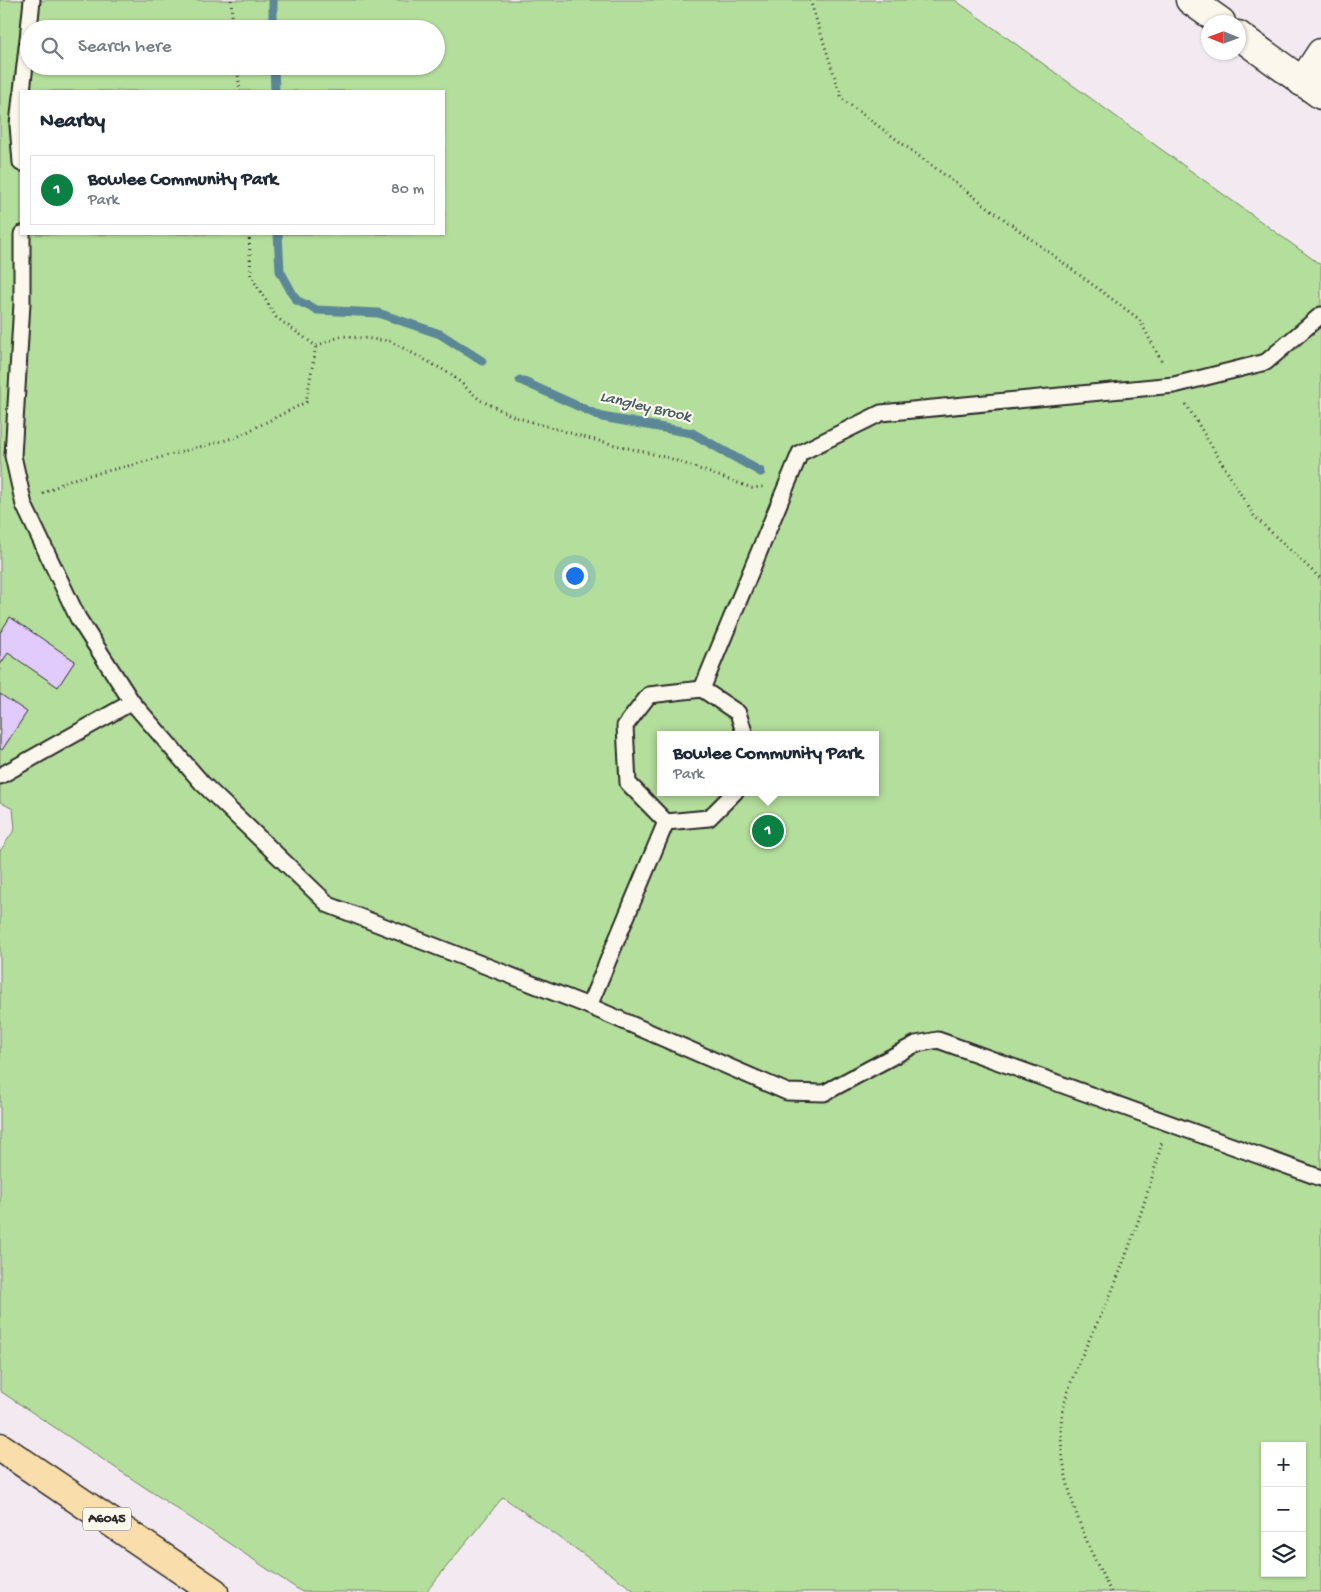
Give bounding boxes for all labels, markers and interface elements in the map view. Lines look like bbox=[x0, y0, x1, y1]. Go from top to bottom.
north arrow bbox=[1201, 15, 1246, 60]
search box bbox=[20, 20, 445, 75]
icon: search bbox=[38, 34, 66, 62]
text: Search here bbox=[78, 36, 172, 59]
text: Nearby bbox=[40, 110, 105, 135]
text: Bowlee Community Park bbox=[88, 169, 278, 192]
text: 1 bbox=[54, 181, 60, 200]
text: 80 m bbox=[391, 181, 424, 200]
text: Park bbox=[88, 192, 119, 211]
water label: Langley Brook bbox=[598, 388, 694, 428]
your location bbox=[562, 563, 588, 589]
popup bbox=[657, 731, 879, 796]
text: Bowlee Community Park bbox=[673, 743, 863, 766]
text: Park bbox=[673, 766, 704, 785]
pin: 1 bbox=[752, 812, 784, 850]
map controls bbox=[1261, 1442, 1306, 1577]
button: + bbox=[1261, 1442, 1306, 1487]
button: − bbox=[1261, 1487, 1306, 1532]
road number: A6045 bbox=[83, 1508, 131, 1530]
button: layers bbox=[1261, 1532, 1306, 1577]

